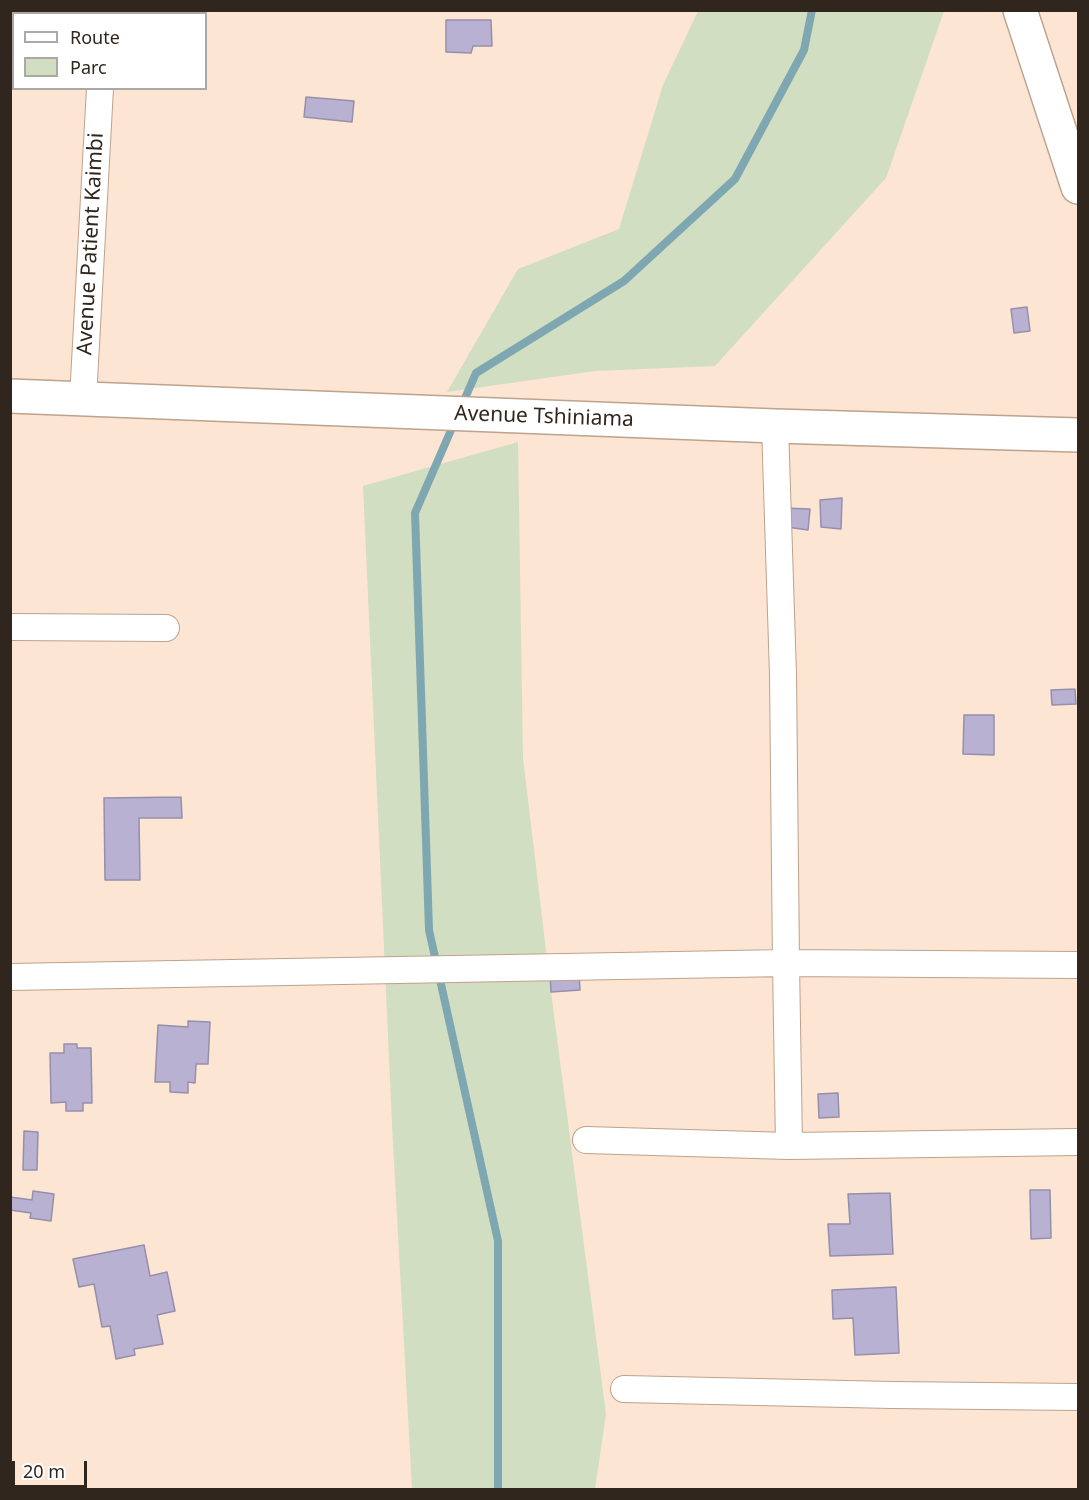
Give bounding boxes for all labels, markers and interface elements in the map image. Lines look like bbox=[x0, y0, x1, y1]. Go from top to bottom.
legend bbox=[12, 12, 207, 90]
text: Route bbox=[70, 25, 120, 49]
text: Parc bbox=[70, 55, 107, 79]
street label: Avenue Patient Kaimbi bbox=[73, 132, 109, 356]
street label: Avenue Tshiniama bbox=[454, 401, 634, 433]
scale bar bbox=[15, 1449, 90, 1487]
text: 20 m bbox=[23, 1459, 65, 1483]

